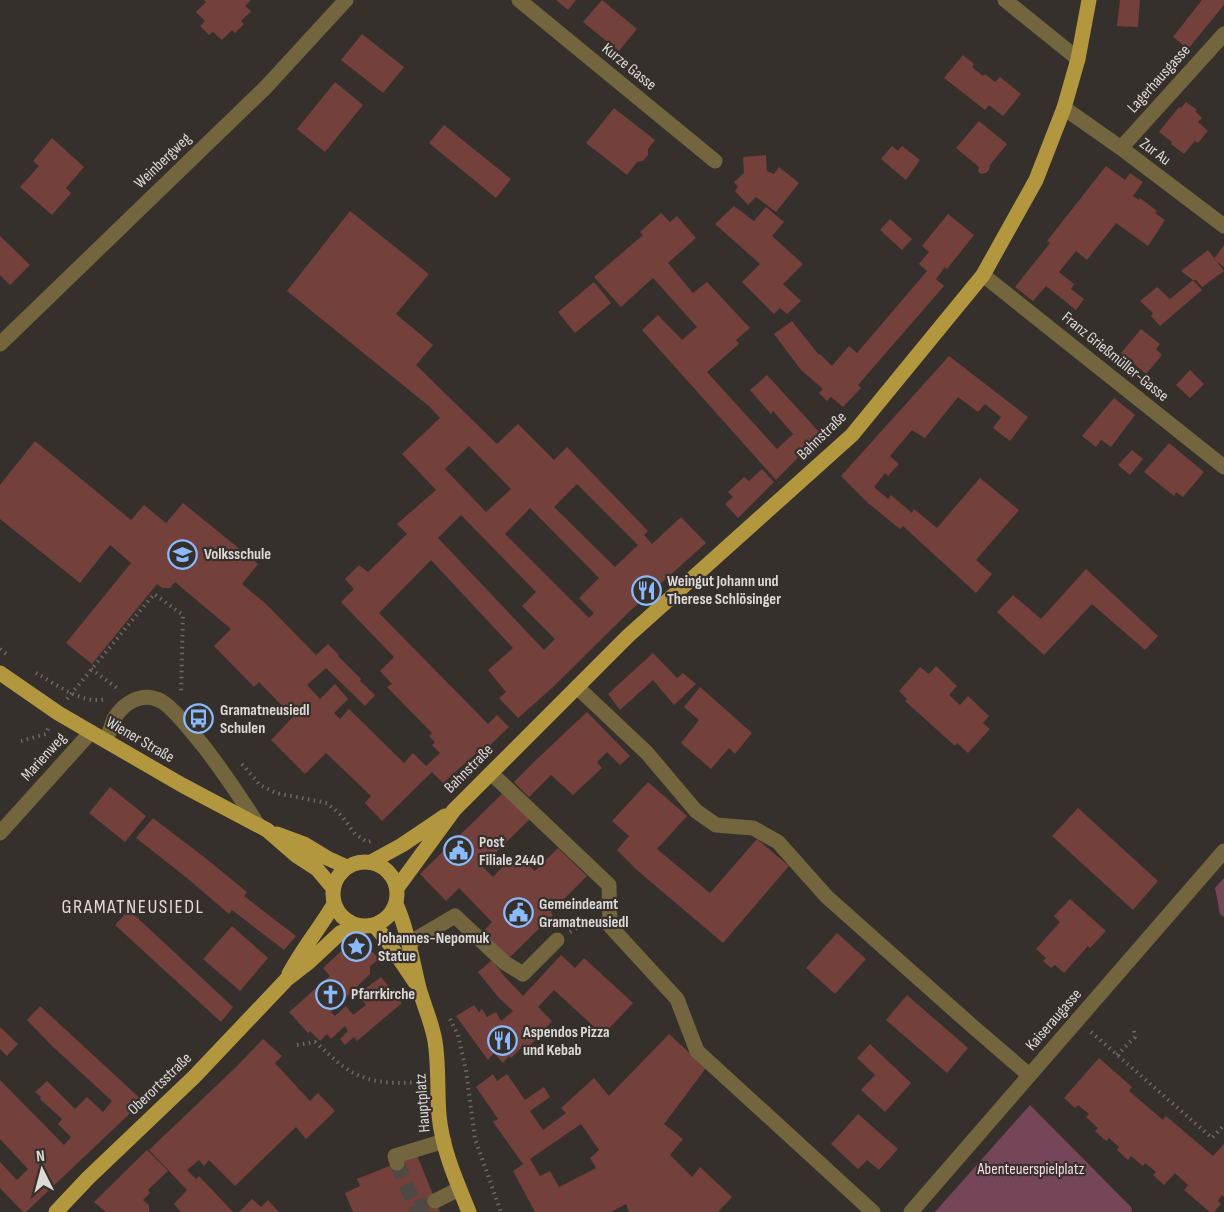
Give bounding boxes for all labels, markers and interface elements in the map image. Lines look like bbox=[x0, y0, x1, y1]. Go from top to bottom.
street label: Kurze Gasse bbox=[598, 39, 660, 95]
street label: Lagerhausgasse bbox=[1124, 41, 1194, 117]
street label: Weinbergweg bbox=[131, 129, 195, 193]
street label: Zur Au bbox=[1136, 134, 1174, 170]
street label: Franz Grießmüller-Gasse bbox=[1058, 308, 1172, 406]
street label: Bahnstraße bbox=[793, 408, 851, 464]
school or university icon: Volksschule bbox=[167, 538, 199, 570]
place label: Volksschule bbox=[204, 545, 271, 564]
place label: Weingut Johann und Therese Schlösinger bbox=[667, 572, 781, 609]
restaurant icon: Weingut Johann und Therese Schlösinger bbox=[630, 574, 662, 606]
place label: Gramatneusiedl Schulen bbox=[220, 701, 310, 738]
bus stop icon: Gramatneusiedl Schulen bbox=[183, 703, 215, 735]
street label: Wiener Straße bbox=[103, 713, 177, 767]
street label: Marienweg bbox=[17, 729, 71, 785]
street label: Bahnstraße bbox=[441, 741, 497, 797]
place label: Post Filiale 2440 bbox=[479, 833, 544, 870]
public building icon: Post Filiale 2440 bbox=[442, 835, 474, 867]
district label: GRAMATNEUSIEDL bbox=[62, 895, 204, 919]
place label: Gemeindeamt Gramatneusiedl bbox=[539, 895, 629, 932]
public building icon: Gemeindeamt Gramatneusiedl bbox=[502, 897, 534, 929]
place label: Johannes-Nepomuk Statue bbox=[377, 929, 489, 966]
place icon: Johannes-Nepomuk Statue bbox=[341, 931, 373, 963]
church icon: Pfarrkirche bbox=[314, 978, 346, 1010]
place label: Pfarrkirche bbox=[351, 985, 415, 1004]
street label: Kaiseraugasse bbox=[1022, 985, 1086, 1055]
place label: Aspendos Pizza und Kebab bbox=[522, 1023, 610, 1060]
restaurant icon: Aspendos Pizza und Kebab bbox=[486, 1025, 518, 1057]
street label: Oberortsstraße bbox=[124, 1049, 196, 1119]
street label: Hauptplatz bbox=[411, 1073, 435, 1133]
north arrow bbox=[12, 1140, 72, 1200]
text: N bbox=[35, 1147, 46, 1166]
park label: Abenteuerspielplatz bbox=[977, 1160, 1085, 1179]

